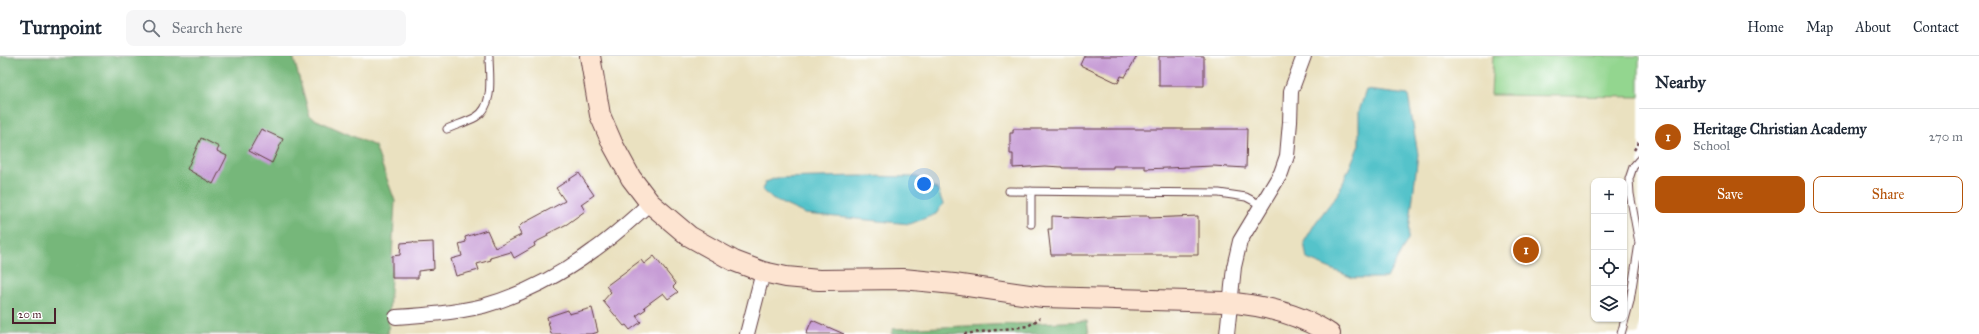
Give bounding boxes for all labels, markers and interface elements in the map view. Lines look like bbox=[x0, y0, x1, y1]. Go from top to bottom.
search box bbox=[126, 10, 406, 46]
text: Turnpoint bbox=[20, 16, 102, 39]
icon: search bbox=[140, 17, 162, 39]
text: Search here bbox=[172, 19, 243, 37]
text: Home bbox=[1747, 19, 1784, 36]
text: Map bbox=[1806, 19, 1833, 36]
text: About bbox=[1855, 19, 1891, 36]
text: Contact bbox=[1913, 19, 1959, 36]
text: Nearby bbox=[1655, 72, 1706, 93]
text: Heritage Christian Academy bbox=[1693, 120, 1867, 138]
text: 1 bbox=[1665, 129, 1671, 145]
text: 270 m bbox=[1929, 129, 1963, 145]
text: School bbox=[1693, 138, 1730, 154]
your location bbox=[914, 174, 934, 194]
button: Save bbox=[1655, 176, 1805, 213]
button: Share bbox=[1813, 176, 1963, 213]
map controls bbox=[1591, 178, 1627, 322]
button: + bbox=[1591, 178, 1627, 214]
button: − bbox=[1591, 214, 1627, 250]
pin: 1 bbox=[1513, 235, 1539, 265]
button: locate bbox=[1591, 250, 1627, 286]
button: layers bbox=[1591, 286, 1627, 322]
scale bar bbox=[12, 306, 56, 325]
text: 20 m bbox=[18, 308, 41, 321]

